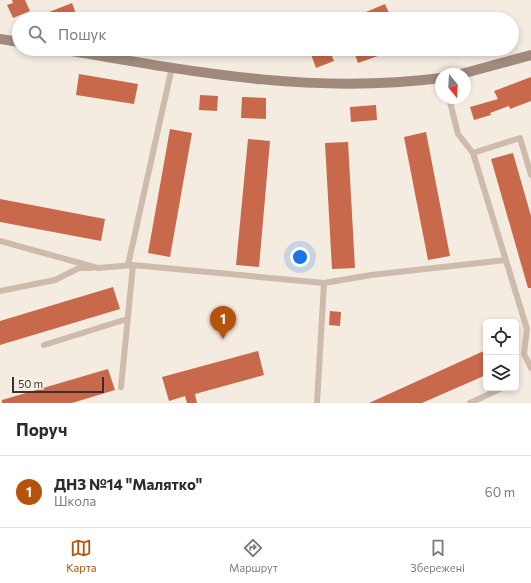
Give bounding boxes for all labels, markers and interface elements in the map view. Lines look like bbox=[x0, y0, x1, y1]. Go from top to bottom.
search box bbox=[12, 12, 519, 56]
icon: search bbox=[26, 23, 48, 45]
text: Пошук bbox=[58, 25, 106, 43]
north arrow bbox=[435, 68, 471, 104]
your location bbox=[290, 247, 310, 267]
pin: 1 bbox=[210, 306, 236, 339]
map controls bbox=[483, 319, 519, 391]
button: locate bbox=[483, 319, 519, 355]
button: layers bbox=[483, 355, 519, 391]
scale bar bbox=[12, 375, 104, 394]
text: 50 m bbox=[18, 377, 43, 390]
text: Поруч bbox=[16, 419, 67, 440]
text: ДНЗ №14 "Малятко" bbox=[54, 475, 202, 493]
text: 1 bbox=[26, 484, 32, 500]
text: 60 m bbox=[485, 484, 515, 500]
text: Школа bbox=[54, 493, 96, 509]
tab: Карта bbox=[66, 537, 97, 574]
tab: Маршрут bbox=[229, 537, 278, 574]
tab: Збережені bbox=[410, 537, 465, 574]

